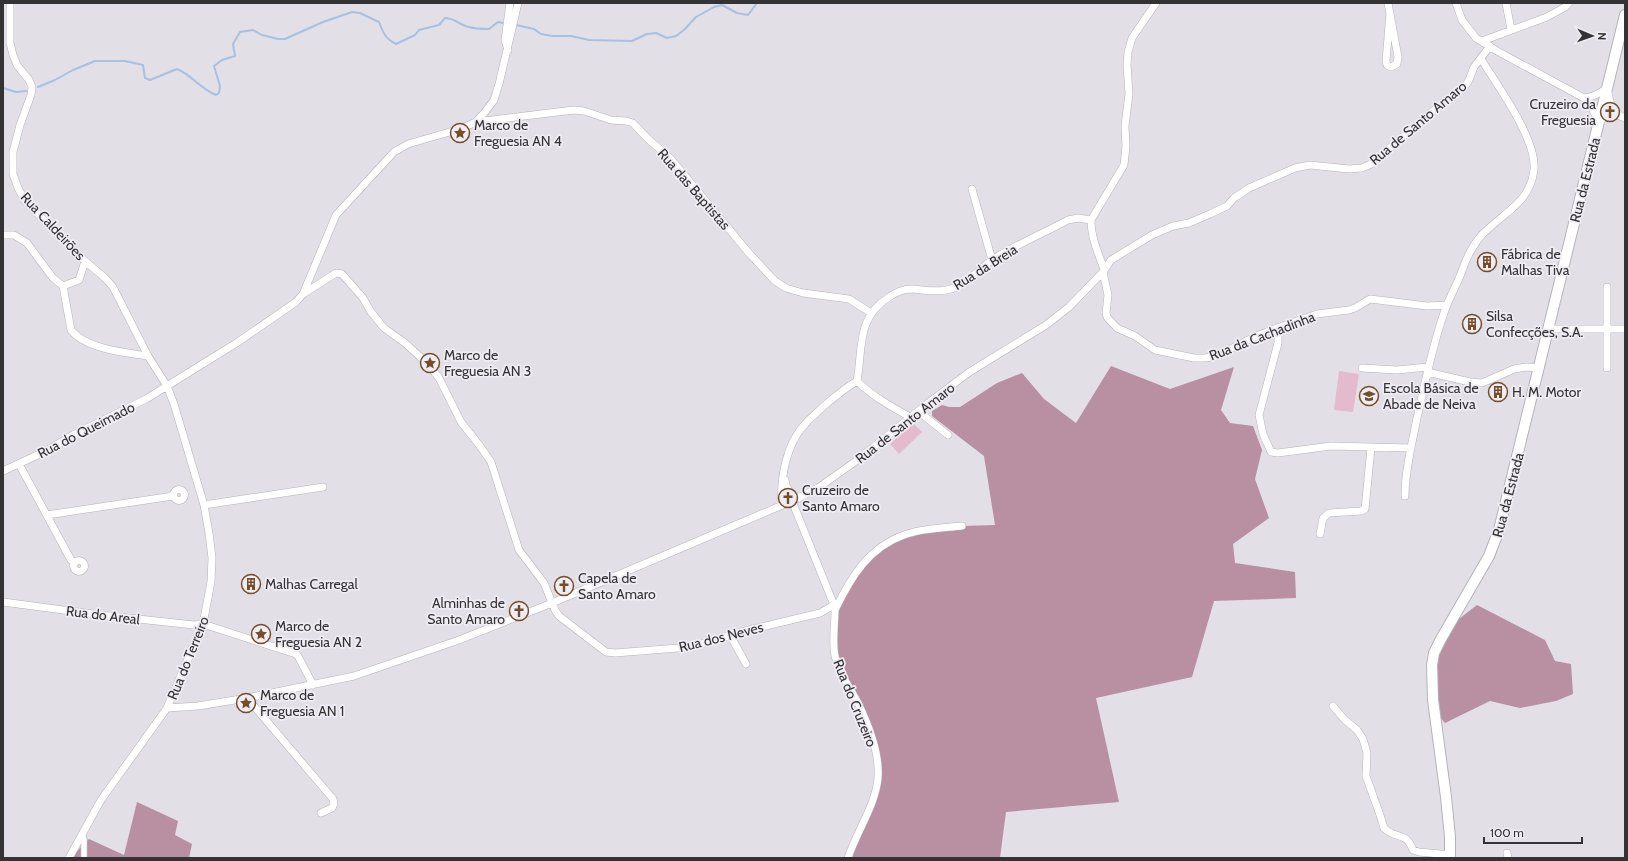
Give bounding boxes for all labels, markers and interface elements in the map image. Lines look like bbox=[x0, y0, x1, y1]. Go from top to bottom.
north arrow bbox=[1572, 16, 1612, 56]
text: N bbox=[1595, 32, 1609, 40]
street label: Rua de Santo Amaro bbox=[1366, 77, 1470, 169]
place label: Cruzeiro da Freguesia bbox=[1530, 95, 1596, 129]
church icon: Cruzeiro da Freguesia bbox=[1599, 101, 1621, 123]
place label: Marco de Freguesia AN 4 bbox=[474, 116, 562, 150]
place icon: Marco de Freguesia AN 4 bbox=[449, 122, 471, 144]
street label: Rua da Estrada bbox=[1566, 135, 1604, 224]
street label: Rua das Baptistas bbox=[654, 144, 735, 234]
street label: Rua Caldeirões bbox=[17, 188, 89, 264]
street label: Rua da Breia bbox=[949, 240, 1021, 294]
place label: Fábrica de Malhas Tiva bbox=[1501, 245, 1570, 279]
building icon: Fábrica de Malhas Tiva bbox=[1476, 251, 1498, 273]
street label: Rua da Cachadinha bbox=[1206, 307, 1318, 364]
place label: Silsa Confecções, S.A. bbox=[1486, 307, 1584, 341]
building icon: Silsa Confecções, S.A. bbox=[1461, 313, 1483, 335]
place label: Marco de Freguesia AN 3 bbox=[444, 346, 531, 380]
place icon: Marco de Freguesia AN 3 bbox=[419, 352, 441, 374]
street label: Rua de Santo Amaro bbox=[852, 378, 959, 467]
place label: Escola Básica de Abade de Neiva bbox=[1383, 379, 1479, 413]
building icon: H. M. Motor bbox=[1487, 381, 1509, 403]
place label: H. M. Motor bbox=[1512, 383, 1582, 401]
school or university icon: Escola Básica de Abade de Neiva bbox=[1358, 385, 1380, 407]
street label: Rua do Queimado bbox=[34, 398, 138, 462]
street label: Rua da Estrada bbox=[1488, 450, 1528, 539]
place label: Cruzeiro de Santo Amaro bbox=[802, 481, 880, 515]
church icon: Cruzeiro de Santo Amaro bbox=[777, 487, 799, 509]
place label: Capela de Santo Amaro bbox=[578, 569, 656, 603]
building icon: Malhas Carregal bbox=[240, 573, 262, 595]
place label: Malhas Carregal bbox=[265, 575, 358, 593]
church icon: Capela de Santo Amaro bbox=[553, 575, 575, 597]
place label: Alminhas de Santo Amaro bbox=[427, 594, 505, 628]
church icon: Alminhas de Santo Amaro bbox=[508, 600, 530, 622]
street label: Rua do Areal bbox=[65, 602, 142, 629]
street label: Rua do Terreiro bbox=[163, 613, 213, 702]
place label: Marco de Freguesia AN 2 bbox=[275, 617, 362, 651]
street label: Rua dos Neves bbox=[677, 618, 765, 656]
place icon: Marco de Freguesia AN 2 bbox=[250, 623, 272, 645]
street label: Rua do Cruzeiro bbox=[829, 657, 881, 750]
place label: Marco de Freguesia AN 1 bbox=[260, 686, 344, 720]
place icon: Marco de Freguesia AN 1 bbox=[235, 692, 257, 714]
scale bar bbox=[1484, 819, 1582, 845]
text: 100 m bbox=[1490, 825, 1524, 840]

